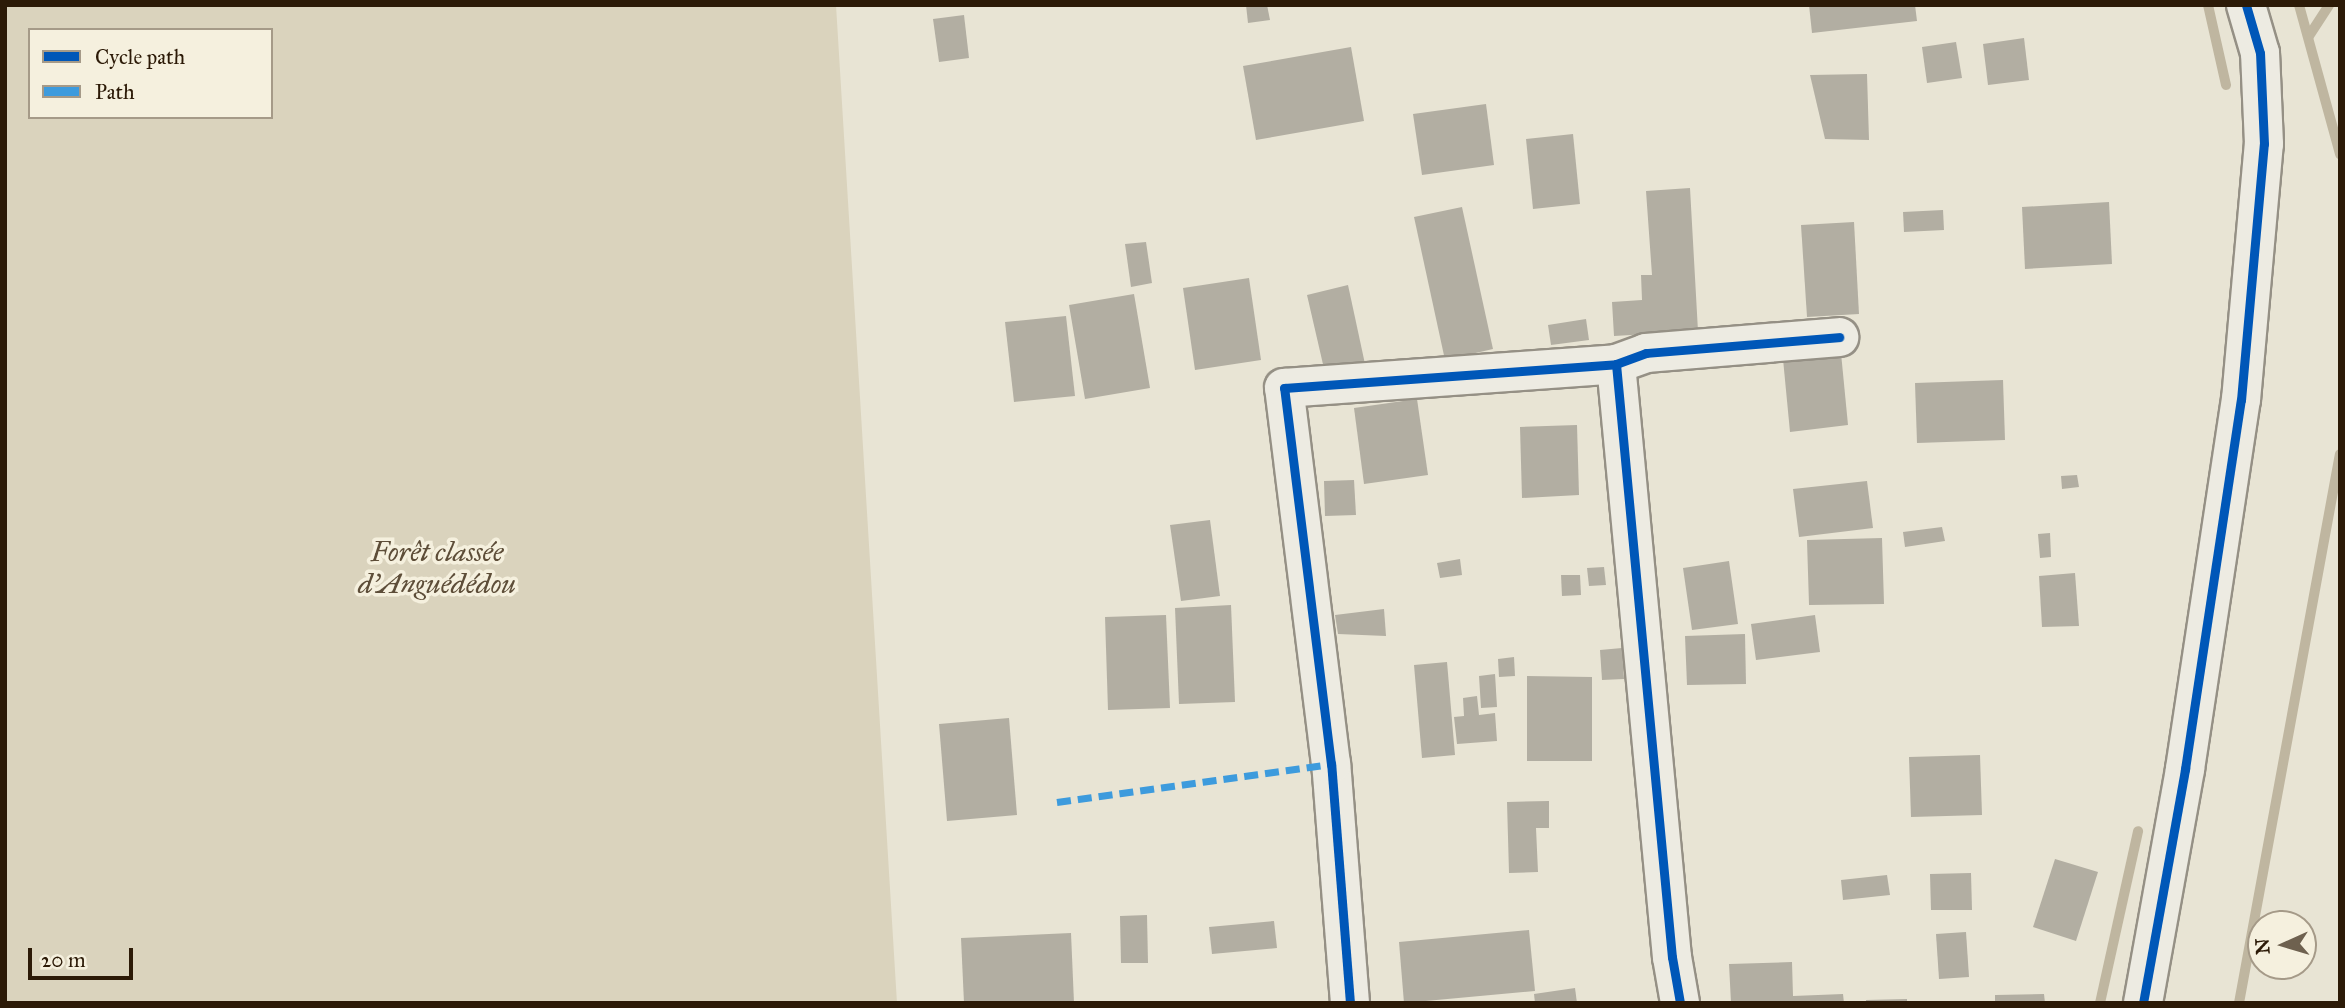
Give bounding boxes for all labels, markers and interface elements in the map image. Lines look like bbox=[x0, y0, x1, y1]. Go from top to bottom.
legend bbox=[28, 28, 273, 119]
text: Cycle path bbox=[95, 44, 185, 70]
text: Path bbox=[95, 79, 135, 105]
park label: Forêt classée d’Anguédédou bbox=[358, 535, 516, 601]
north arrow bbox=[2247, 910, 2317, 980]
scale bar bbox=[32, 934, 136, 978]
text: N bbox=[2251, 938, 2275, 955]
text: 20 m bbox=[41, 947, 86, 973]

